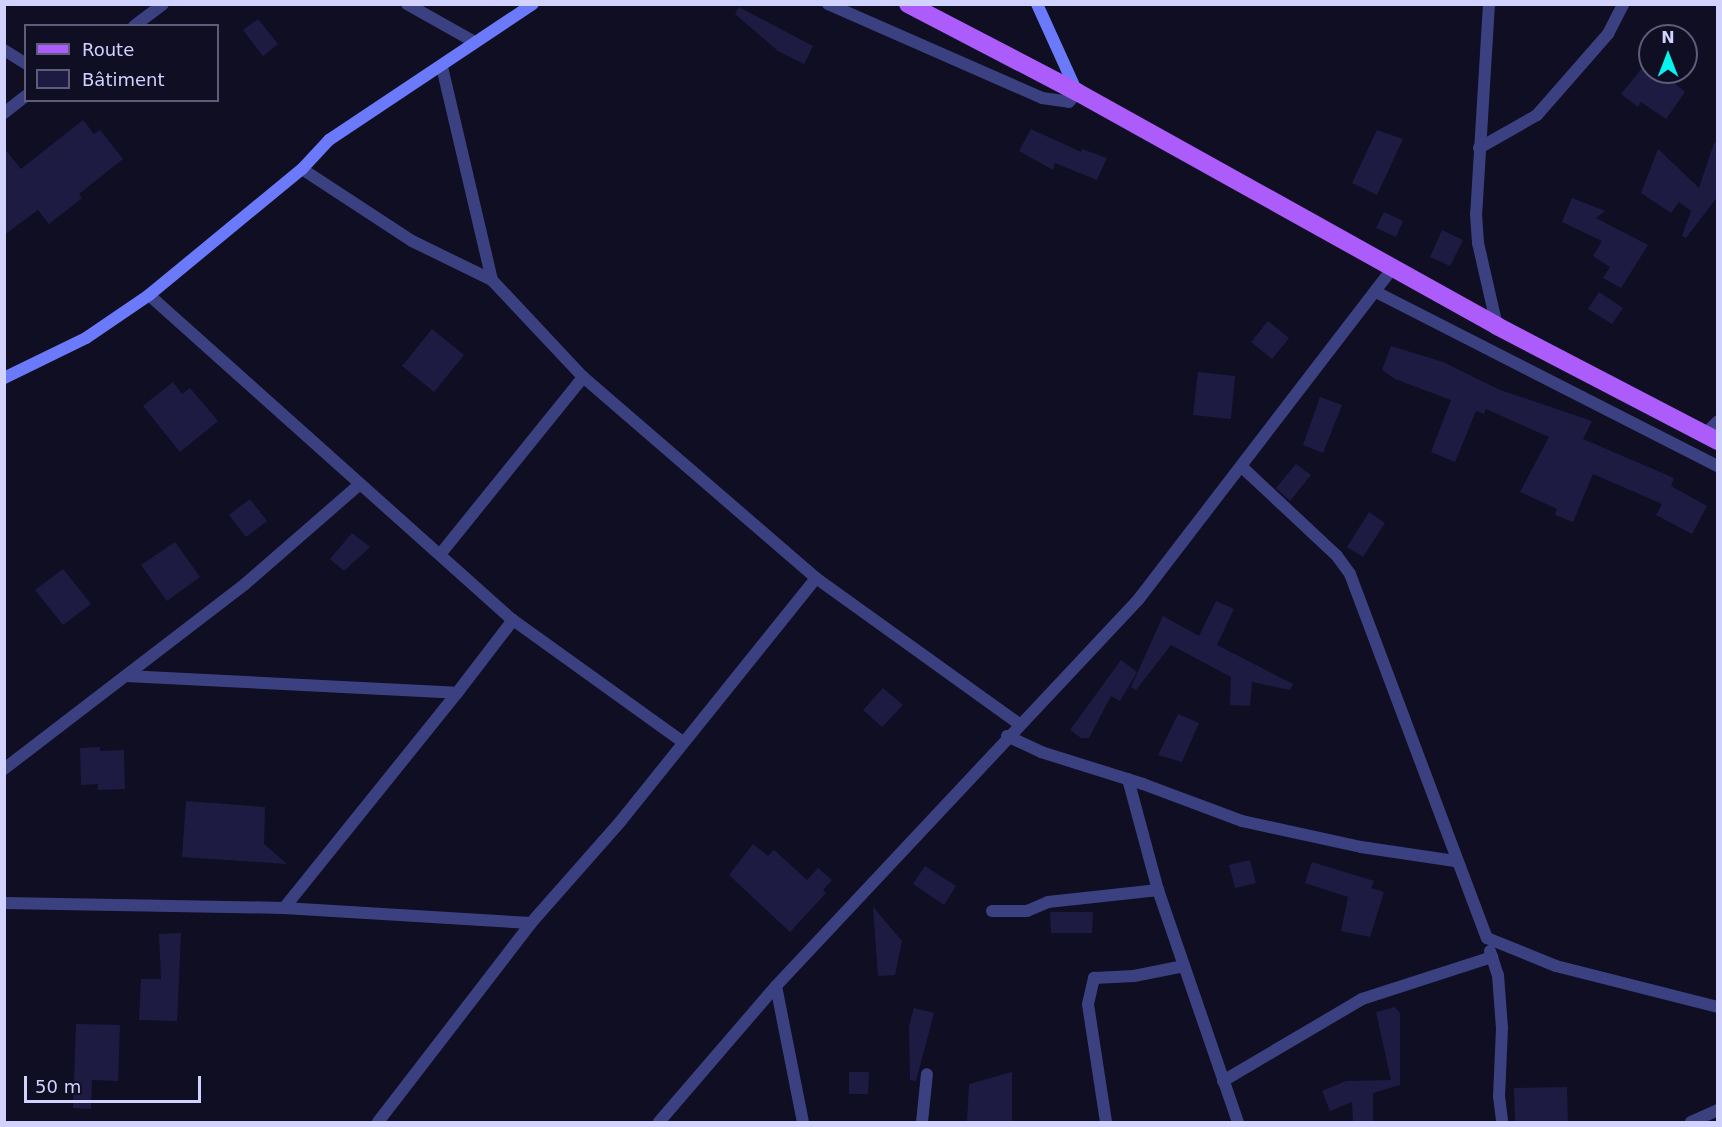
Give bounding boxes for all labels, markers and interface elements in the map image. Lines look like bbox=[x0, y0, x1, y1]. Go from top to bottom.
legend bbox=[24, 24, 219, 102]
north arrow bbox=[1638, 24, 1698, 84]
text: N bbox=[1661, 28, 1675, 47]
text: Route bbox=[82, 39, 134, 60]
text: Bâtiment bbox=[82, 69, 165, 90]
scale bar bbox=[27, 1064, 204, 1102]
text: 50 m bbox=[35, 1076, 81, 1097]

